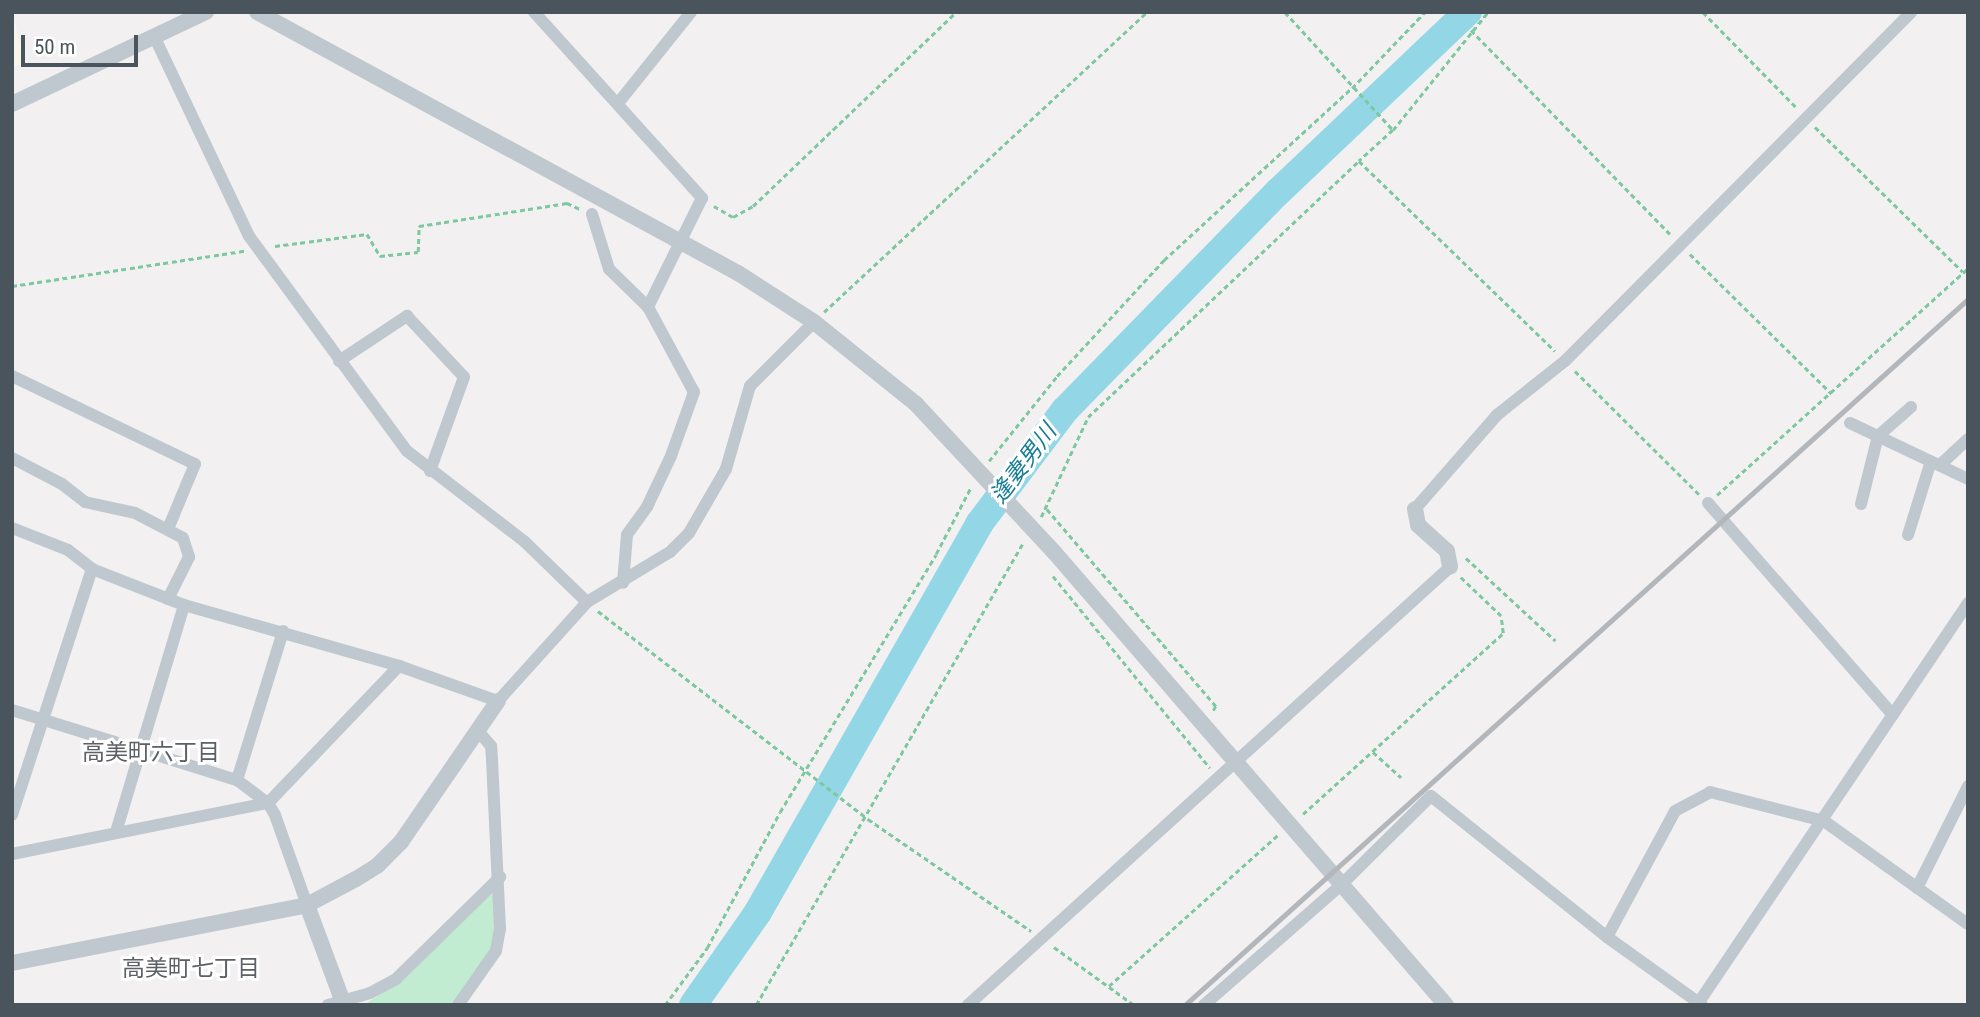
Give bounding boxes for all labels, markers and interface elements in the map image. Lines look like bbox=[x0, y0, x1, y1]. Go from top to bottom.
scale bar bbox=[24, 21, 142, 65]
text: 50 m bbox=[34, 35, 75, 59]
water label: 逢妻男川 bbox=[985, 419, 1063, 509]
district label: 高美町六丁目 bbox=[82, 739, 220, 767]
district label: 高美町七丁目 bbox=[122, 955, 260, 983]

